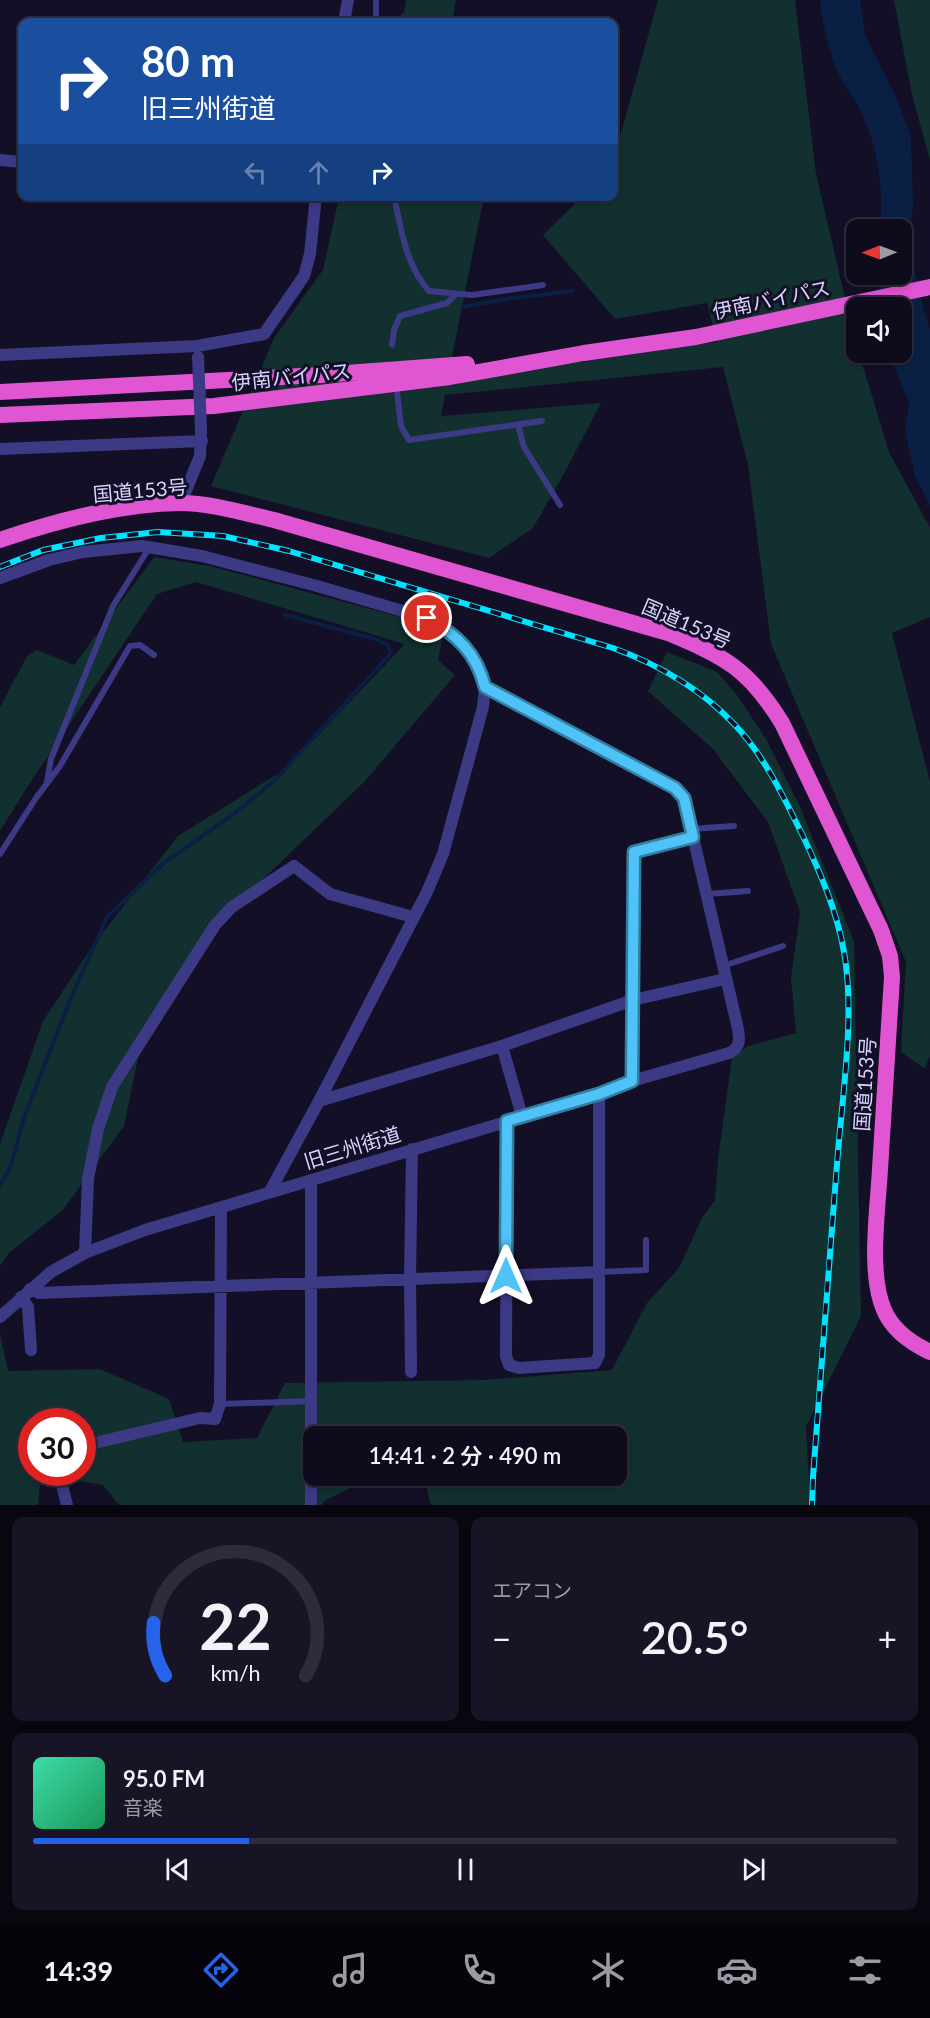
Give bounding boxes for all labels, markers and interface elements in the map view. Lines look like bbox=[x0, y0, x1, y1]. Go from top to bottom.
text: 80 m bbox=[141, 36, 235, 86]
icon: right bbox=[42, 42, 120, 120]
text: 旧三州街道 bbox=[141, 91, 276, 124]
icon: left bbox=[239, 156, 272, 189]
icon: ahead bbox=[302, 156, 335, 189]
icon: right bbox=[365, 156, 398, 189]
north arrow bbox=[846, 219, 912, 285]
map controls bbox=[846, 219, 912, 363]
street label: 伊南バイパス bbox=[710, 275, 832, 323]
button: sound bbox=[846, 297, 912, 363]
street label: 伊南バイパス bbox=[230, 358, 352, 394]
street label: 国道153号 bbox=[92, 474, 188, 506]
pin bbox=[401, 592, 452, 643]
street label: 国道153号 bbox=[639, 593, 735, 653]
icon: arrive bbox=[410, 601, 443, 634]
street label: 国道153号 bbox=[849, 1036, 879, 1132]
street label: 旧三州街道 bbox=[301, 1121, 403, 1173]
position arrow bbox=[474, 1244, 538, 1308]
speed limit sign: 30 bbox=[18, 1408, 96, 1486]
text: 14:41 · 2 分 · 490 m bbox=[369, 1442, 561, 1469]
text: エアコン bbox=[492, 1578, 572, 1602]
text: 22 bbox=[199, 1588, 272, 1663]
text: 20.5° bbox=[641, 1610, 748, 1664]
text: − bbox=[492, 1618, 511, 1658]
text: + bbox=[878, 1618, 897, 1658]
text: km/h bbox=[210, 1660, 261, 1686]
text: 95.0 FM bbox=[123, 1765, 205, 1792]
text: 音楽 bbox=[123, 1795, 163, 1819]
icon: previous bbox=[161, 1853, 194, 1886]
icon: pause bbox=[449, 1853, 482, 1886]
icon: next bbox=[737, 1853, 770, 1886]
icon: directions bbox=[200, 1949, 242, 1991]
icon: music bbox=[329, 1949, 371, 1991]
icon: phone bbox=[458, 1949, 500, 1991]
icon: climate bbox=[587, 1949, 629, 1991]
icon: car bbox=[716, 1949, 758, 1991]
icon: filters bbox=[844, 1949, 886, 1991]
text: 14:39 bbox=[43, 1954, 113, 1987]

